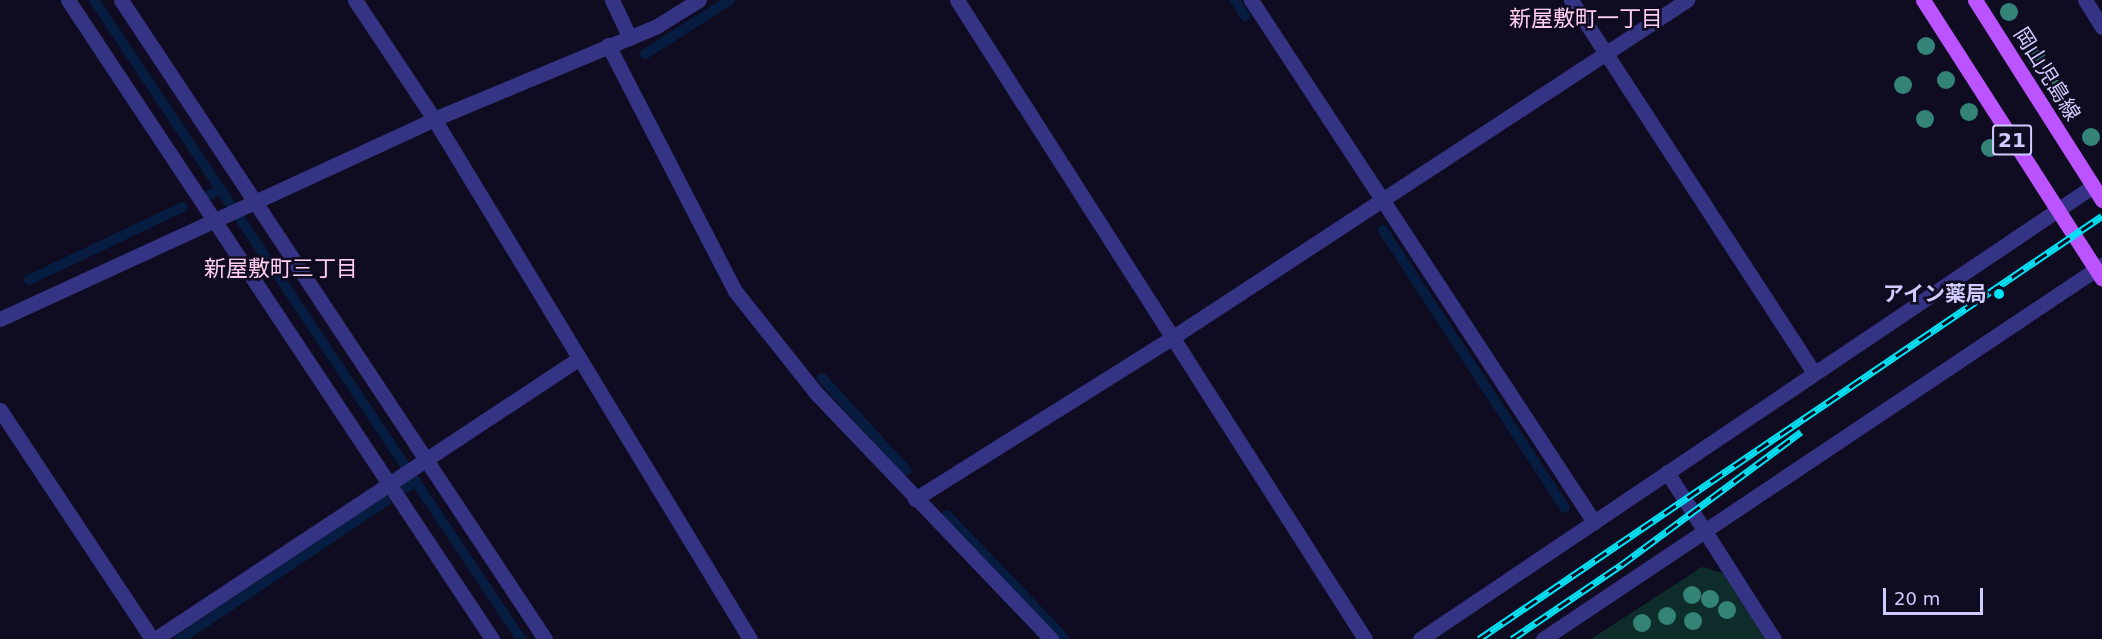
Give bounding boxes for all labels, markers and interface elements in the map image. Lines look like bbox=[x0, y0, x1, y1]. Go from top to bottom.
district label: 新屋敷町一丁目 bbox=[1509, 6, 1663, 32]
street label: 岡山児島線 bbox=[2008, 23, 2086, 125]
road number: 21 bbox=[1991, 123, 2033, 157]
district label: 新屋敷町三丁目 bbox=[204, 256, 358, 282]
place label: アイン薬局 bbox=[1882, 281, 1987, 307]
marker: アイン薬局 bbox=[1992, 287, 2006, 301]
scale bar bbox=[1886, 576, 1986, 614]
text: 20 m bbox=[1894, 588, 1940, 609]

